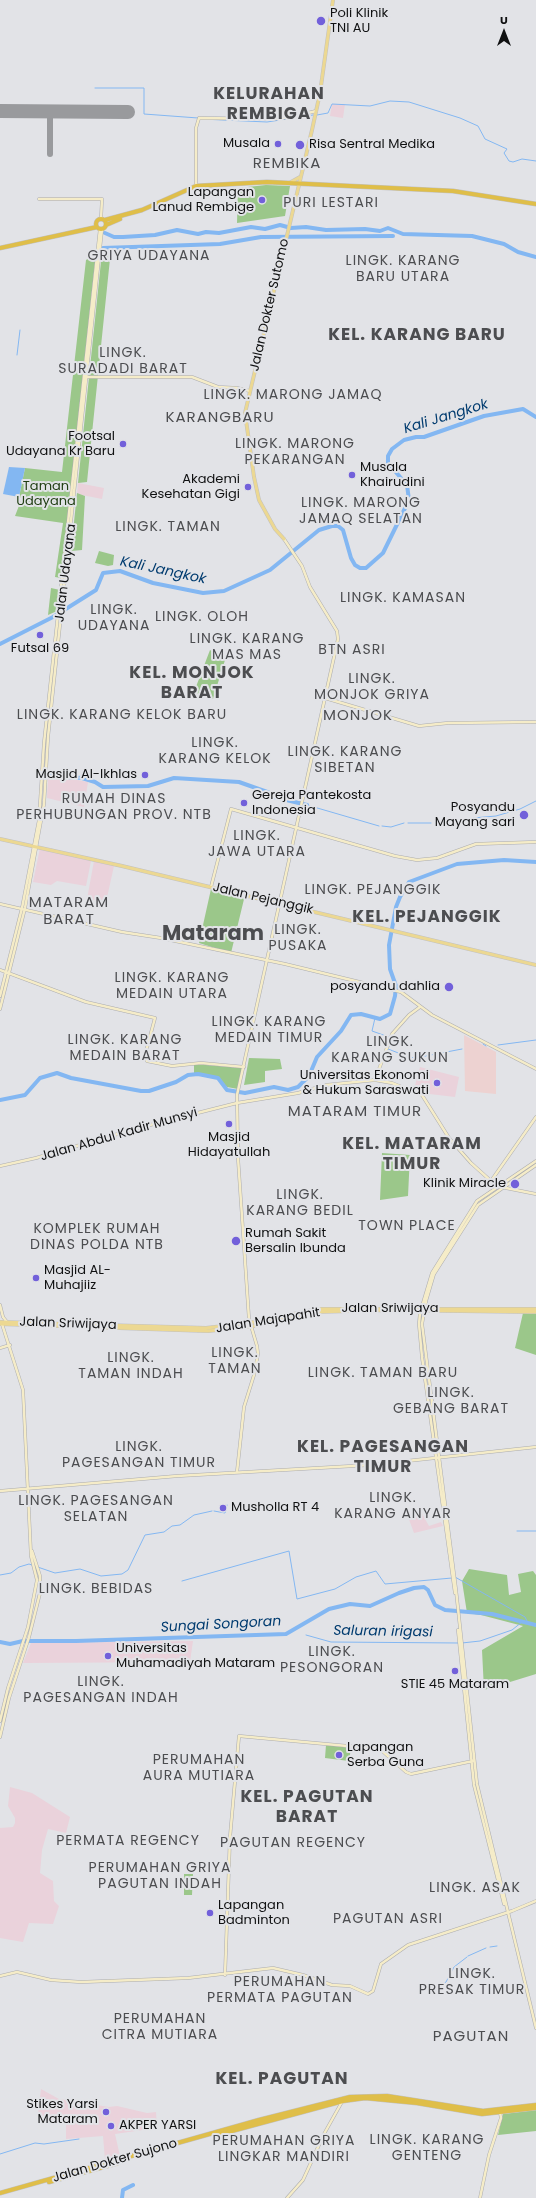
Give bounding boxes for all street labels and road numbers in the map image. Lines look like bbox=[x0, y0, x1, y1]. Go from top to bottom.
street label: Jalan Dokter Sutomo bbox=[247, 237, 293, 373]
street label: Jalan Udayana bbox=[52, 523, 80, 623]
street label: Jalan Pejanggik bbox=[211, 880, 315, 918]
street label: Jalan Abdul Kadir Munsyi bbox=[39, 1105, 199, 1165]
street label: Jalan Sriwijaya bbox=[341, 1301, 439, 1317]
street label: Jalan Majapahit bbox=[215, 1305, 321, 1337]
street label: Jalan Sriwijaya bbox=[19, 1315, 117, 1333]
street label: Jalan Dokter Sujono bbox=[51, 2136, 179, 2186]

